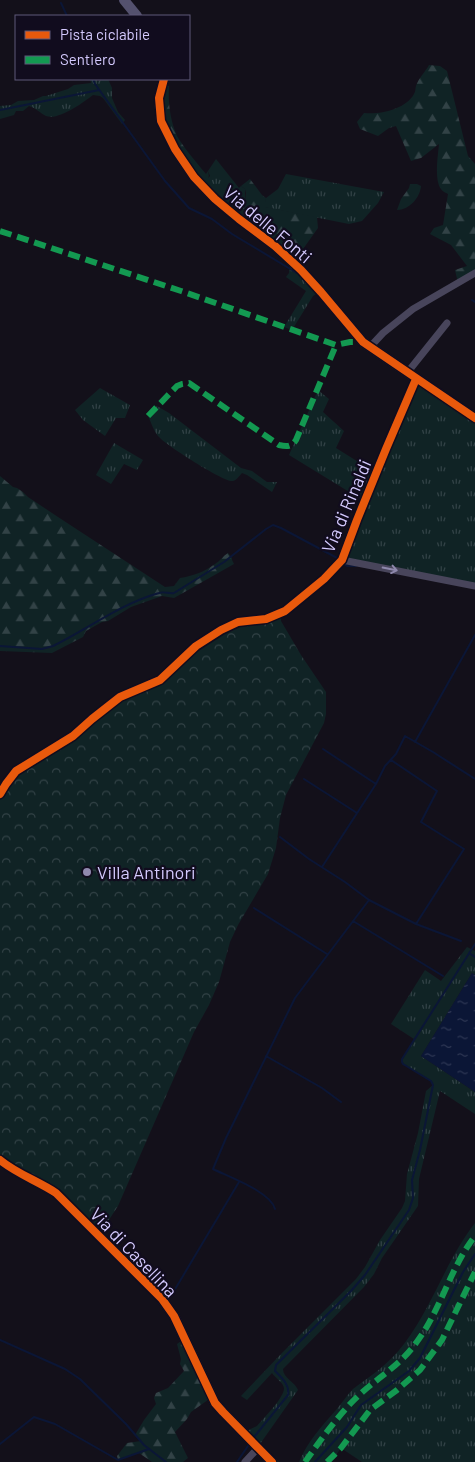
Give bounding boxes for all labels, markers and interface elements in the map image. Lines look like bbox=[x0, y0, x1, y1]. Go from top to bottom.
legend bbox=[15, 15, 190, 80]
text: Pista ciclabile bbox=[60, 25, 150, 43]
text: Sentiero bbox=[60, 50, 116, 68]
street label: Via delle Fonti bbox=[219, 181, 317, 267]
street label: Via di Rinaldi bbox=[317, 456, 375, 556]
one-way arrow bbox=[381, 565, 397, 575]
place label: Villa Antinori bbox=[97, 861, 196, 883]
marker: Villa Antinori bbox=[81, 866, 93, 878]
street label: Via di Casellina bbox=[86, 1203, 182, 1301]

